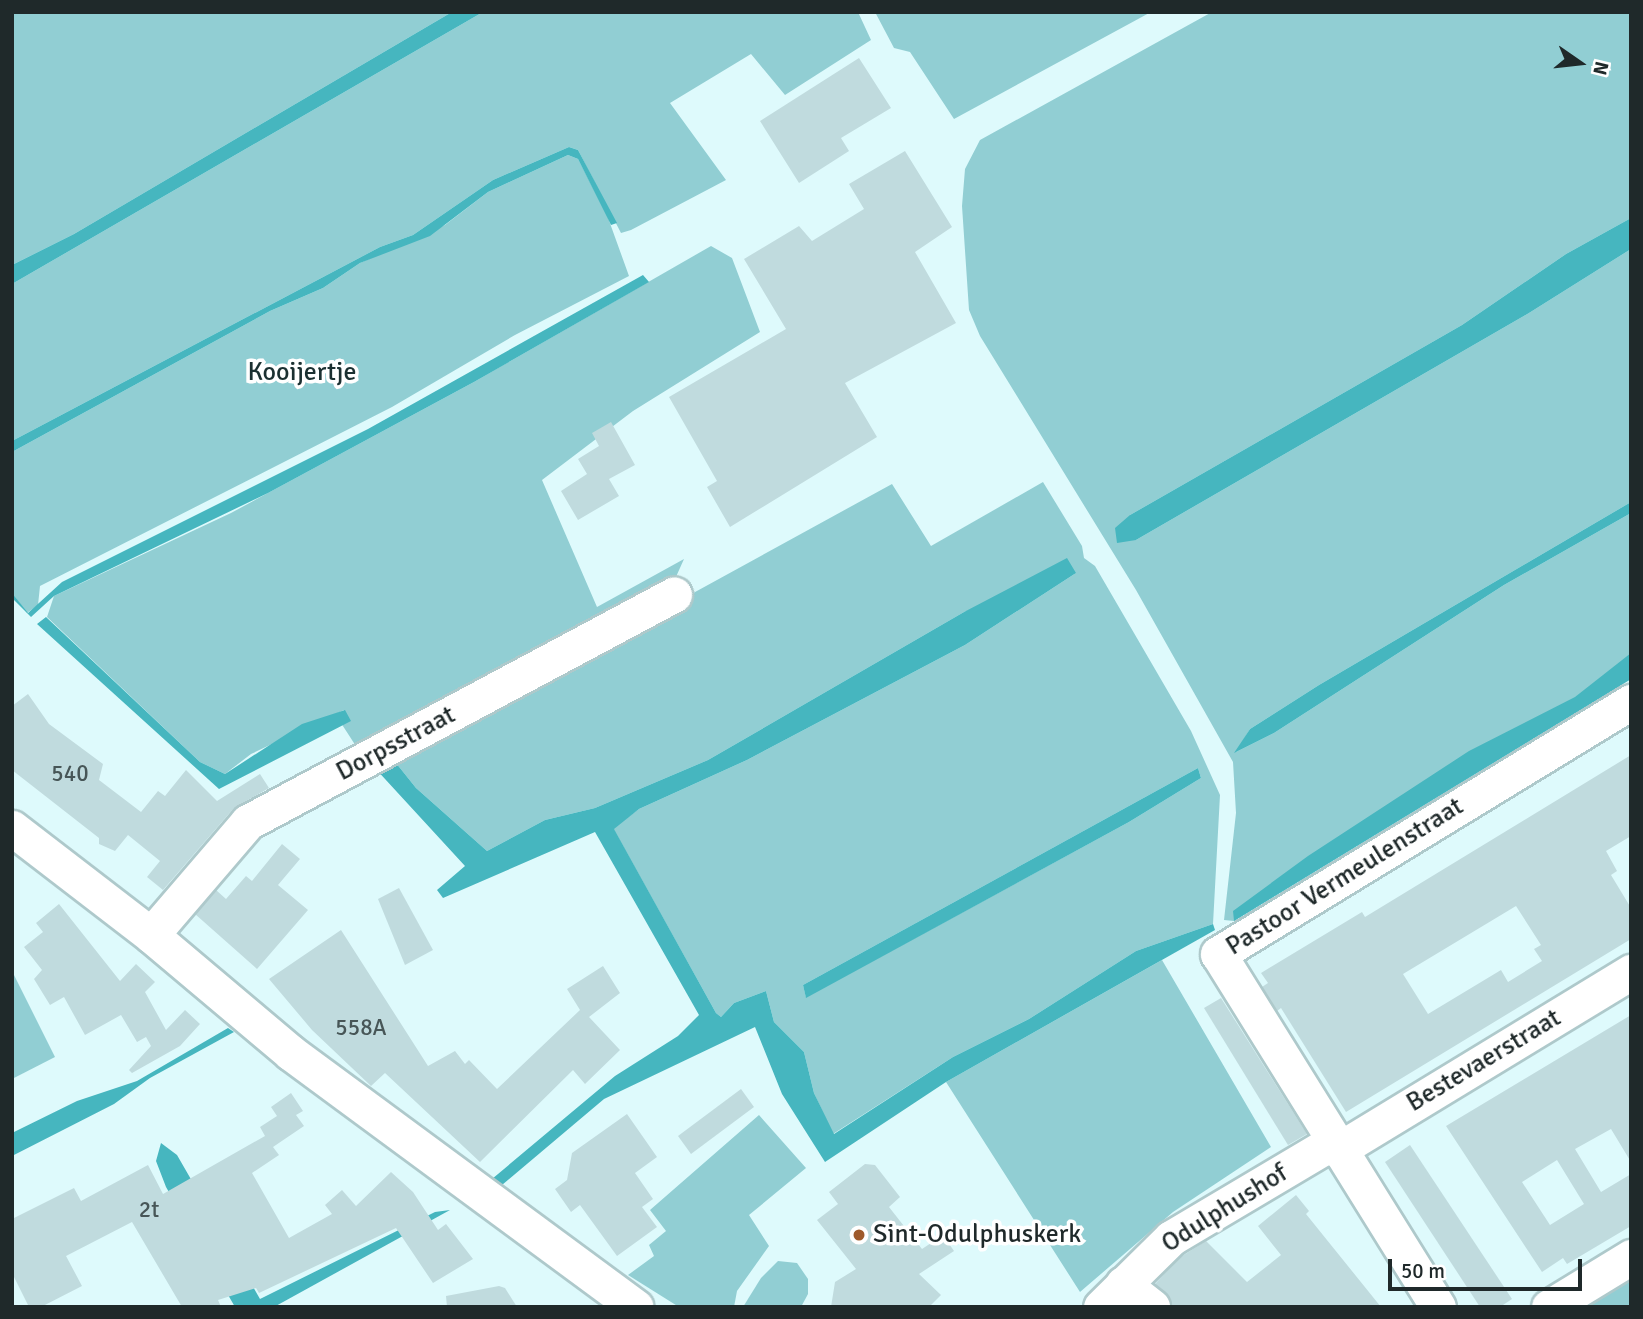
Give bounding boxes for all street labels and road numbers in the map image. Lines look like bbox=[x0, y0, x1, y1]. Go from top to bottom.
street label: Dorpsstraat bbox=[331, 700, 461, 788]
street label: Pastoor Vermeulenstraat bbox=[1221, 791, 1469, 963]
street label: Bestevaerstraat bbox=[1401, 1003, 1567, 1119]
street label: Odulphushof bbox=[1156, 1158, 1294, 1260]

